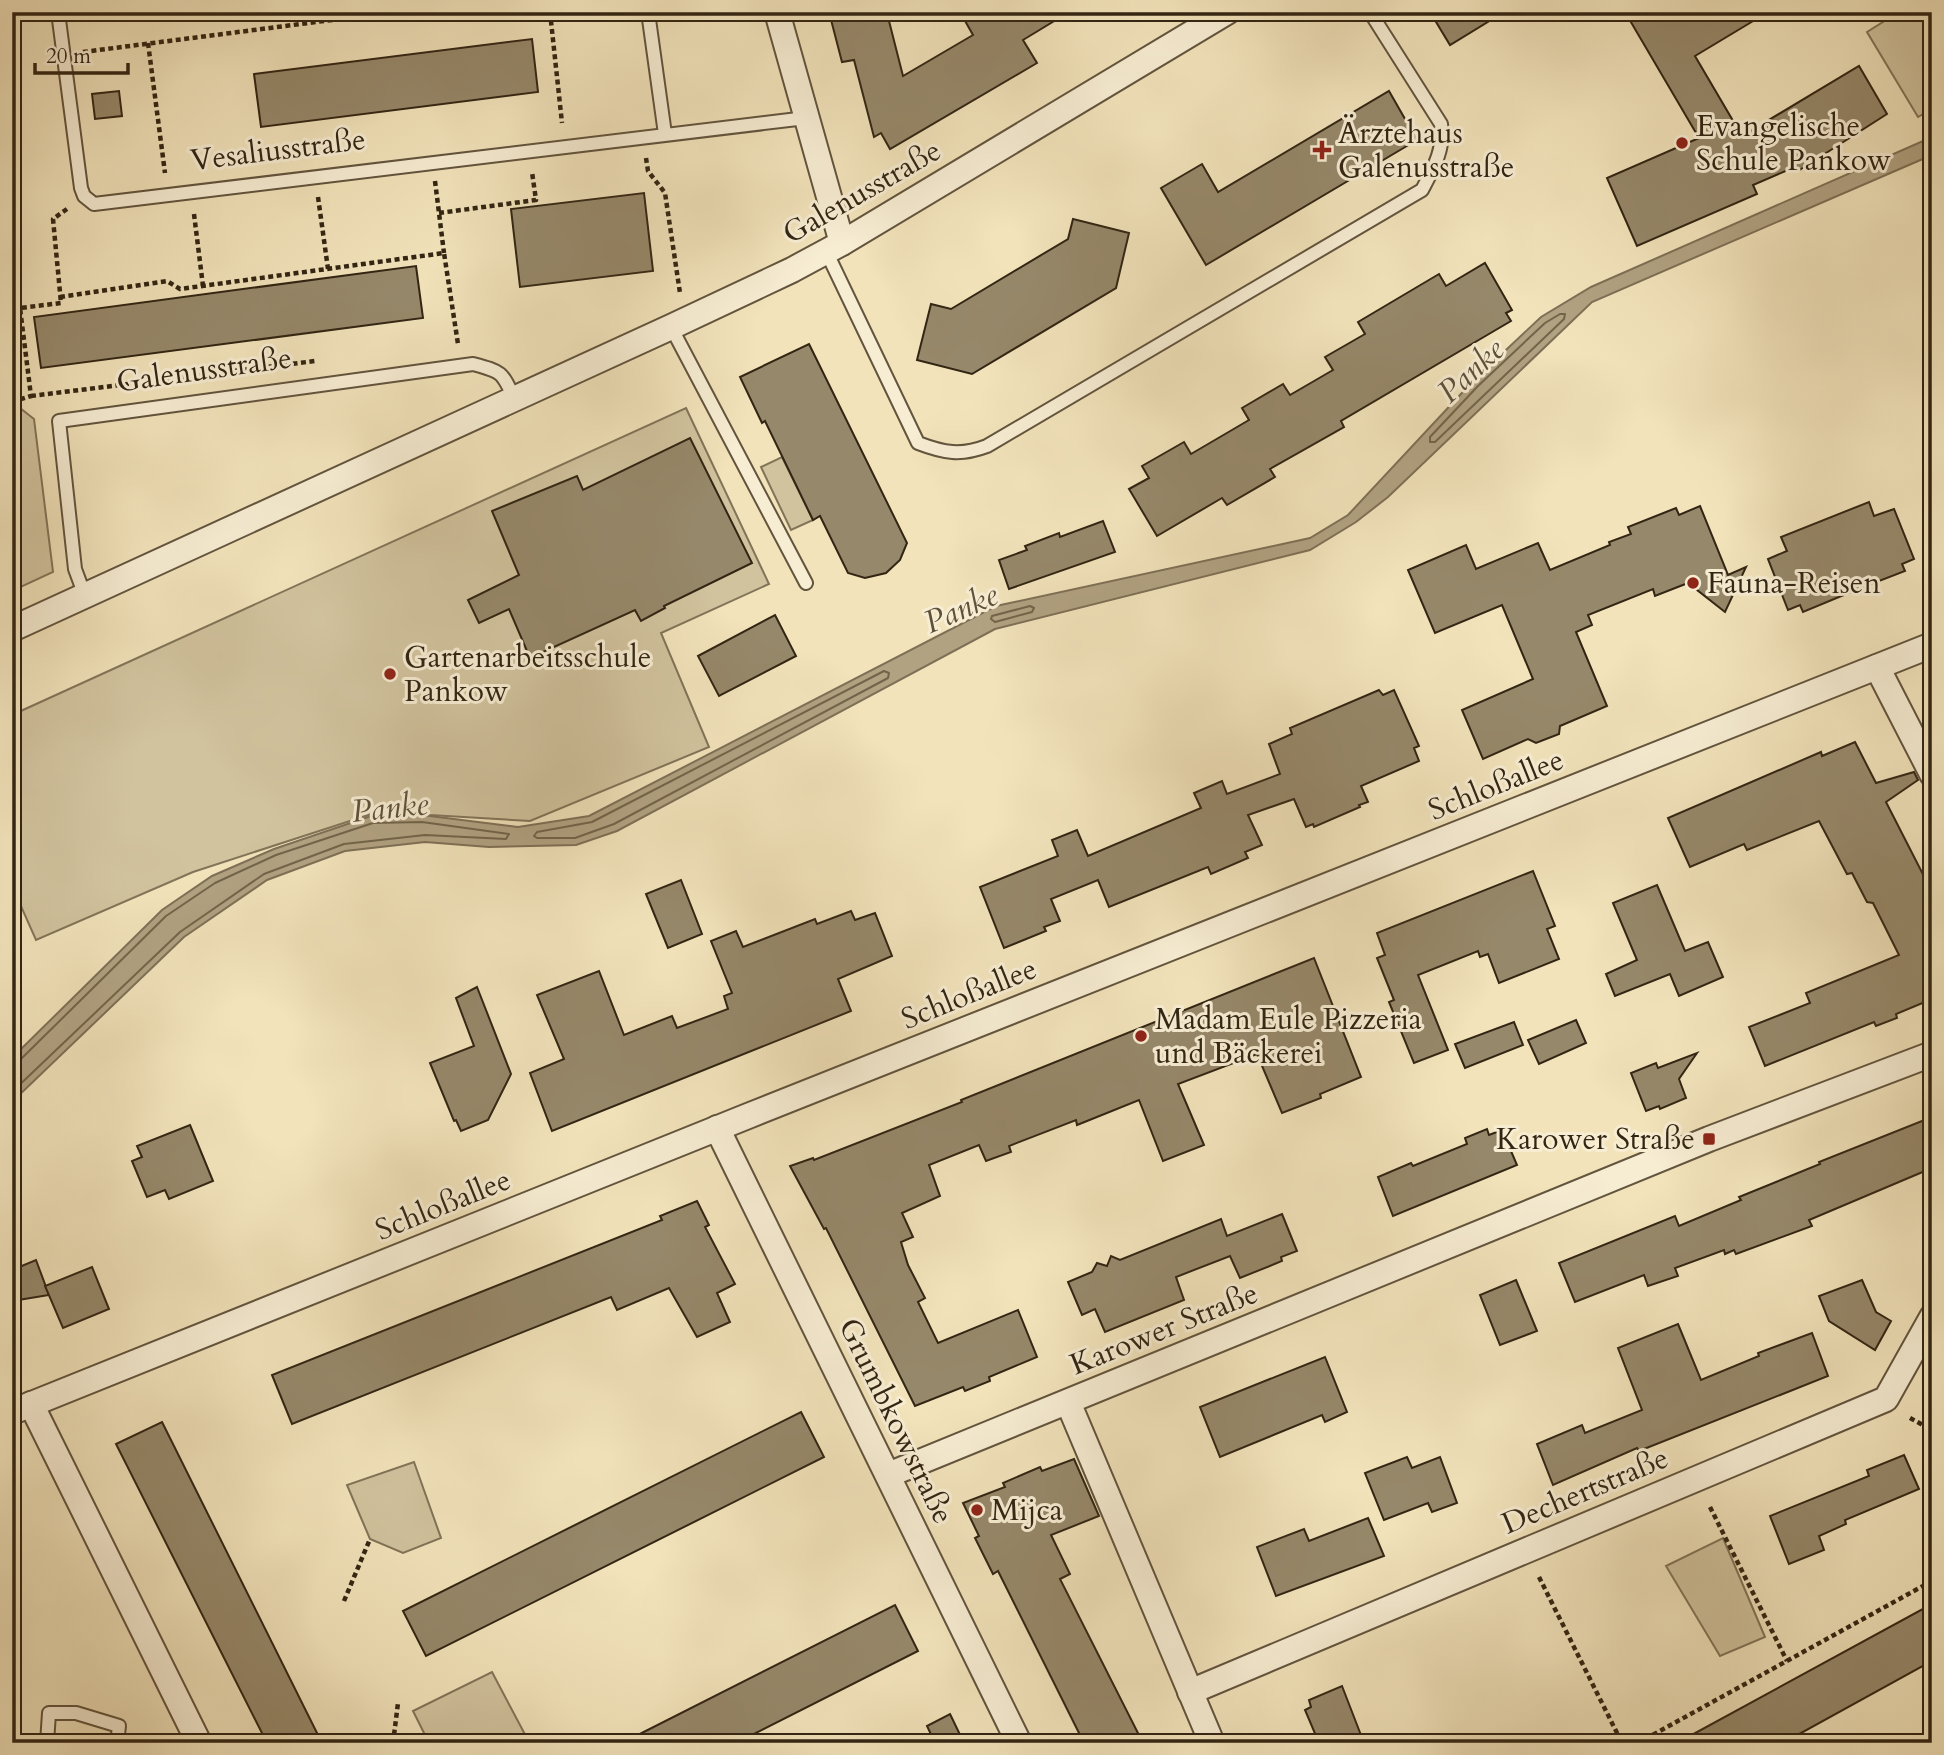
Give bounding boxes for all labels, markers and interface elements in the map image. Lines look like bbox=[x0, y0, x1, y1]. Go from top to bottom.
scale bar bbox=[35, 32, 128, 76]
text: 20 m bbox=[46, 42, 91, 71]
place label: Evangelische Schule Pankow bbox=[1696, 106, 1891, 181]
place label: Ärztehaus Galenusstraße bbox=[1338, 113, 1514, 188]
street label: Vesaliusstraße bbox=[188, 119, 368, 181]
street label: Galenusstraße bbox=[775, 130, 949, 254]
marker: Evangelische Schule Pankow bbox=[1674, 135, 1690, 151]
marker: Ärztehaus Galenusstraße bbox=[1312, 140, 1332, 160]
water label: Panke bbox=[1428, 328, 1515, 413]
street label: Galenusstraße bbox=[114, 337, 294, 403]
place label: Fauna-Reisen bbox=[1707, 563, 1880, 604]
water label: Panke bbox=[917, 573, 1006, 645]
marker: Fauna-Reisen bbox=[1685, 575, 1701, 591]
place label: Gartenarbeitsschule Pankow bbox=[404, 637, 651, 712]
marker: Gartenarbeitsschule Pankow bbox=[382, 666, 398, 682]
street label: Schloßallee bbox=[1422, 739, 1570, 831]
water label: Panke bbox=[349, 782, 431, 834]
street label: Schloßallee bbox=[895, 948, 1043, 1040]
place label: Madam Eule Pizzeria und Bäckerei bbox=[1155, 999, 1422, 1074]
marker: Madam Eule Pizzeria und Bäckerei bbox=[1133, 1028, 1149, 1044]
place label: Karower Straße bbox=[1496, 1119, 1695, 1160]
marker: Karower Straße bbox=[1701, 1131, 1717, 1147]
street label: Schloßallee bbox=[369, 1159, 517, 1251]
street label: Karower Straße bbox=[1064, 1273, 1264, 1385]
street label: Grumbkowstraße bbox=[829, 1311, 963, 1531]
street label: Dechertstraße bbox=[1495, 1438, 1675, 1544]
place label: Mijca bbox=[991, 1490, 1063, 1531]
marker: Mijca bbox=[969, 1502, 985, 1518]

